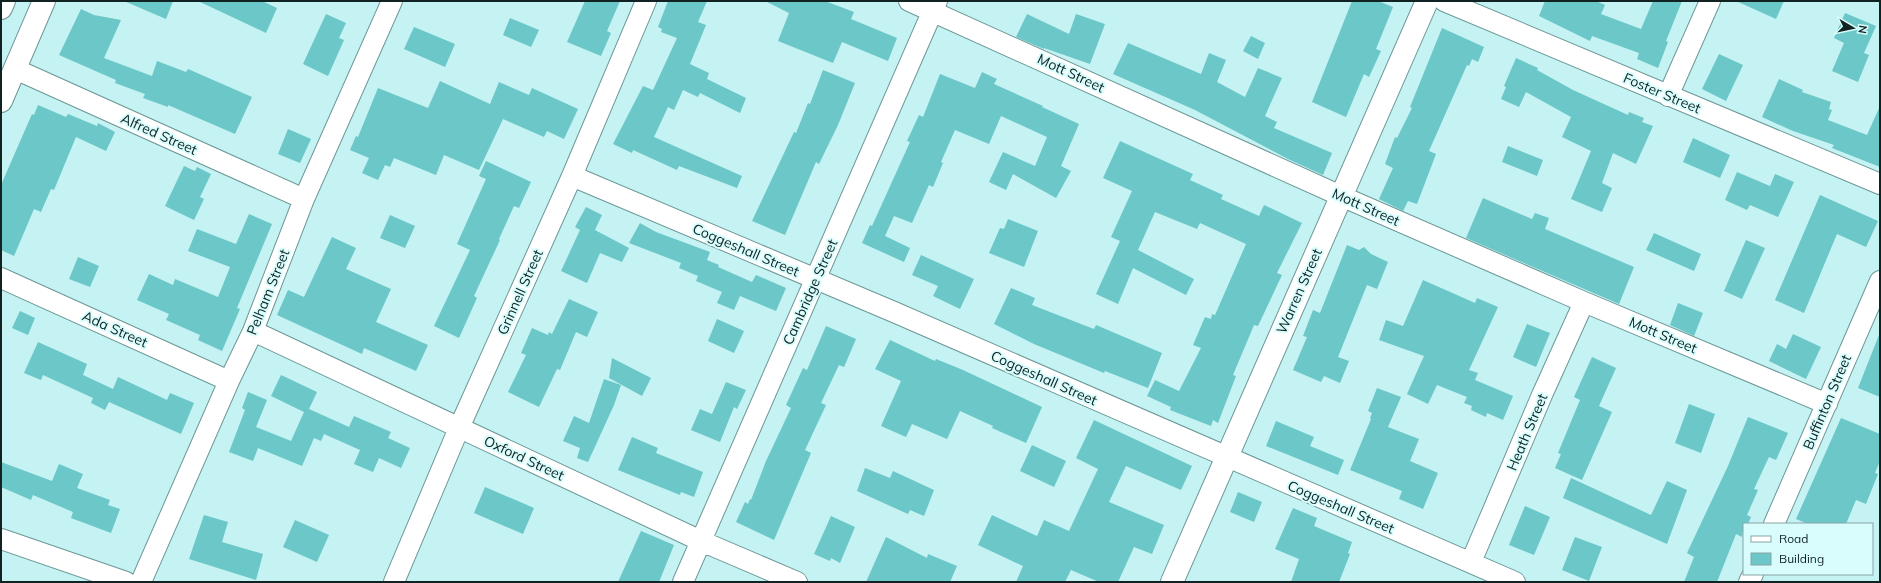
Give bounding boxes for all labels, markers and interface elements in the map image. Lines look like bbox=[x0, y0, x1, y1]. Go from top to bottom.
north arrow bbox=[1833, 8, 1873, 48]
text: N bbox=[1855, 24, 1870, 35]
street label: Mott Street bbox=[1035, 50, 1107, 96]
street label: Foster Street bbox=[1621, 69, 1704, 117]
street label: Alfred Street bbox=[118, 109, 200, 159]
street label: Mott Street bbox=[1329, 184, 1403, 230]
street label: Coggeshall Street bbox=[690, 219, 802, 281]
street label: Cambridge Street bbox=[779, 236, 841, 348]
street label: Warren Street bbox=[1272, 245, 1326, 336]
street label: Pelham Street bbox=[243, 246, 293, 338]
street label: Grinnell Street bbox=[493, 246, 547, 338]
street label: Ada Street bbox=[80, 307, 150, 351]
street label: Mott Street bbox=[1626, 313, 1700, 357]
street label: Coggeshall Street bbox=[988, 347, 1100, 409]
street label: Buffinton Street bbox=[1799, 352, 1855, 452]
street label: Heath Street bbox=[1503, 391, 1551, 473]
street label: Oxford Street bbox=[481, 432, 567, 484]
street label: Coggeshall Street bbox=[1285, 476, 1397, 538]
legend bbox=[1743, 523, 1873, 575]
text: Road bbox=[1779, 531, 1808, 546]
text: Building bbox=[1779, 551, 1824, 566]

